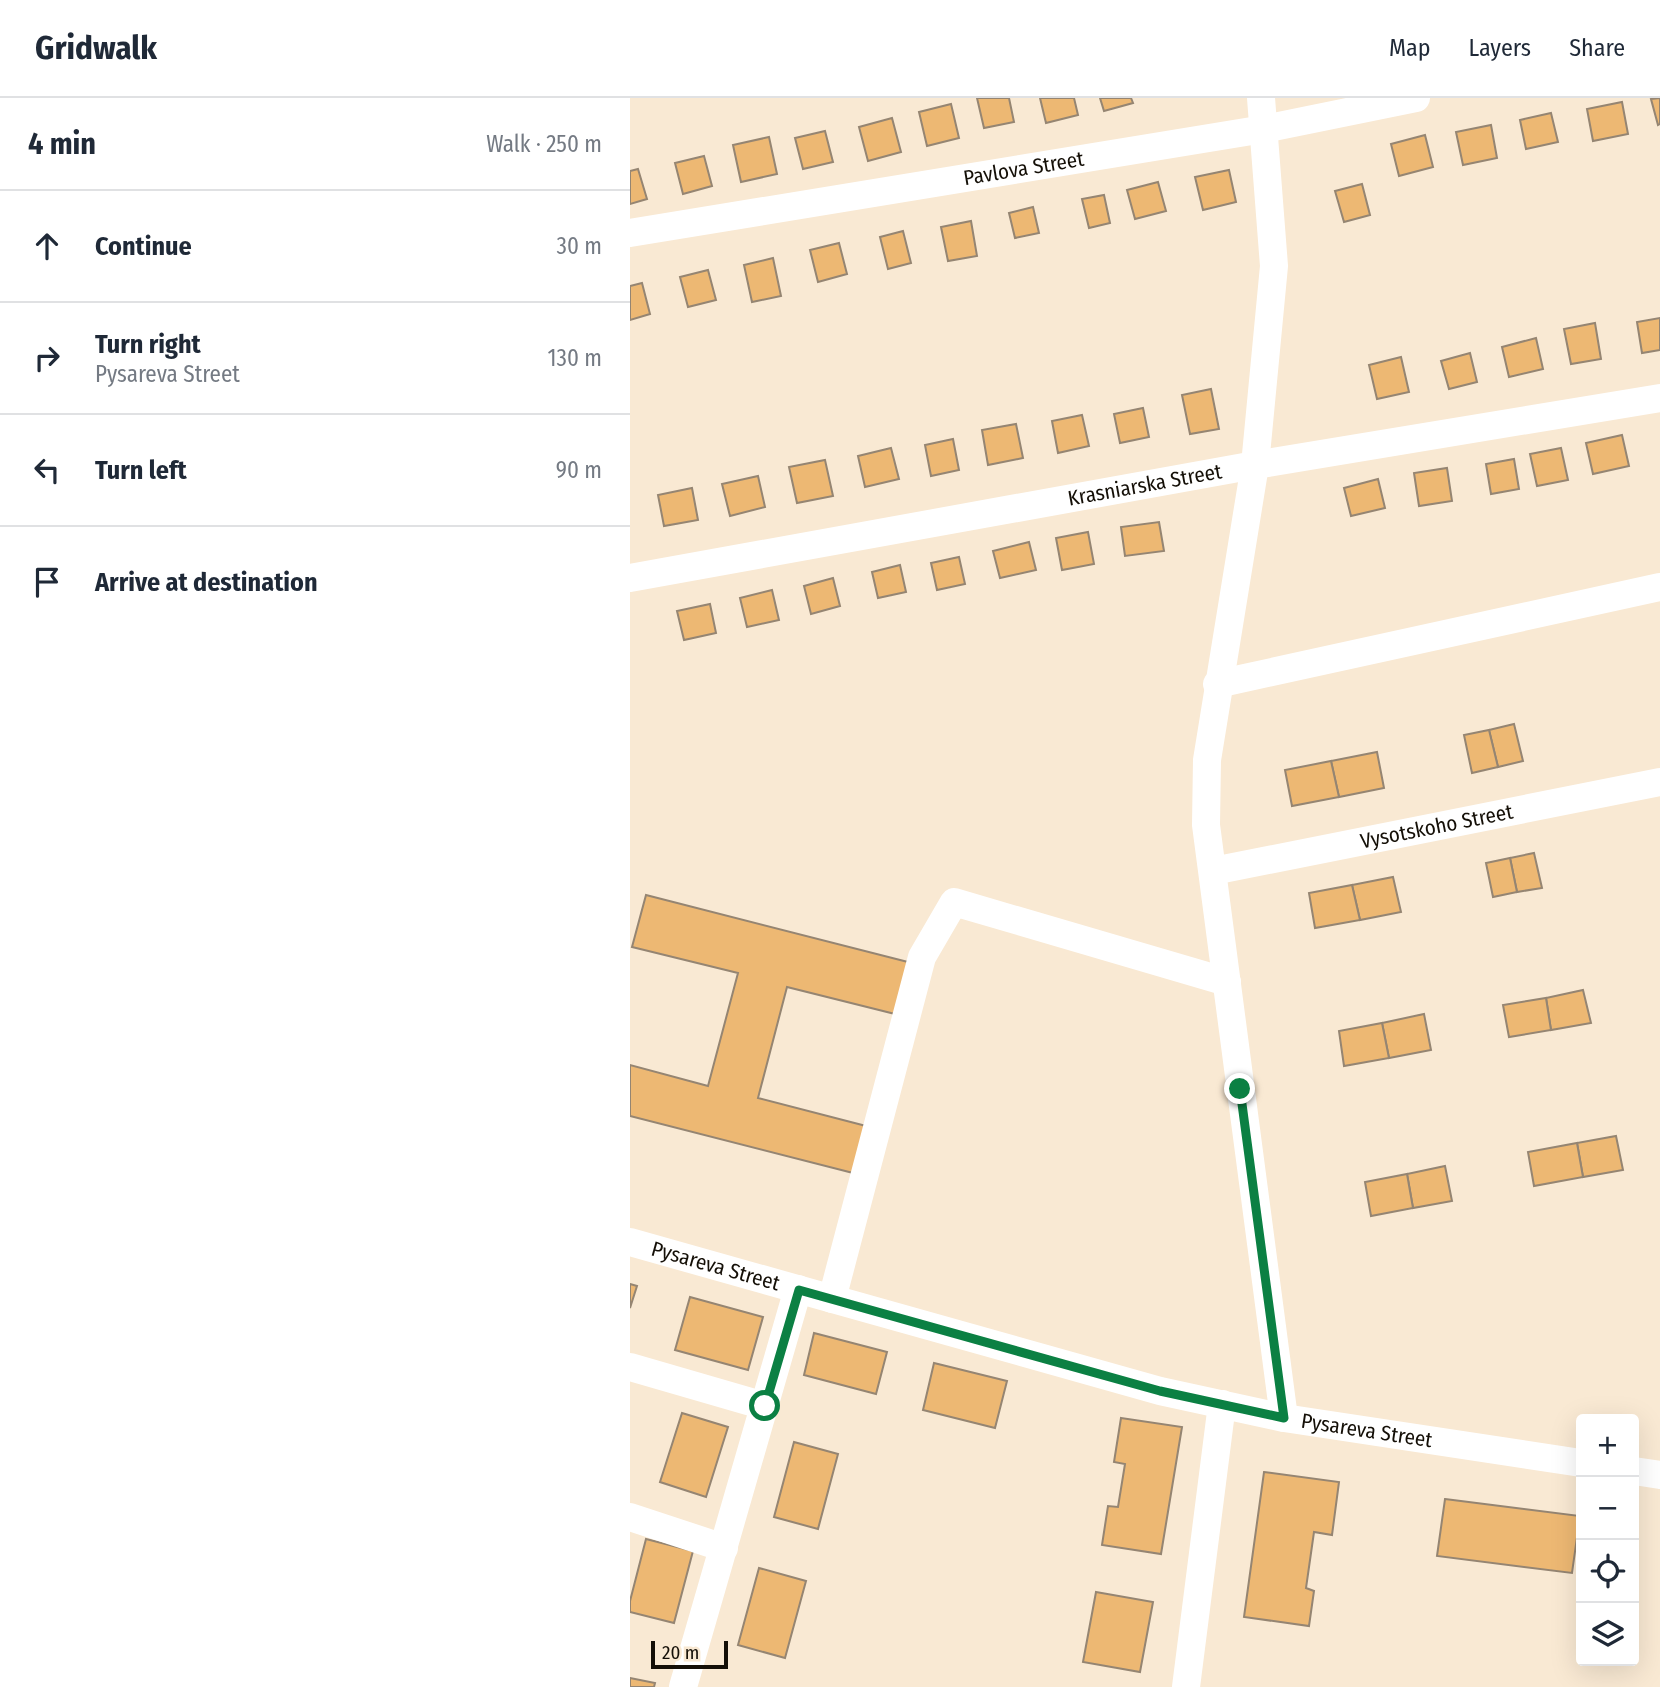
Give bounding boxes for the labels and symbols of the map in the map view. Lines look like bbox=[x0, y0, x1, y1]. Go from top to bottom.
street label: Pavlova Street bbox=[962, 146, 1086, 191]
street label: Krasniarska Street bbox=[1066, 458, 1224, 512]
street label: Vysotskoho Street bbox=[1358, 799, 1515, 854]
route end bbox=[1224, 1073, 1255, 1104]
street label: Pysareva Street bbox=[648, 1236, 783, 1297]
route start bbox=[749, 1390, 780, 1421]
street label: Pysareva Street bbox=[1299, 1408, 1434, 1453]
scale bar bbox=[651, 1638, 728, 1670]

